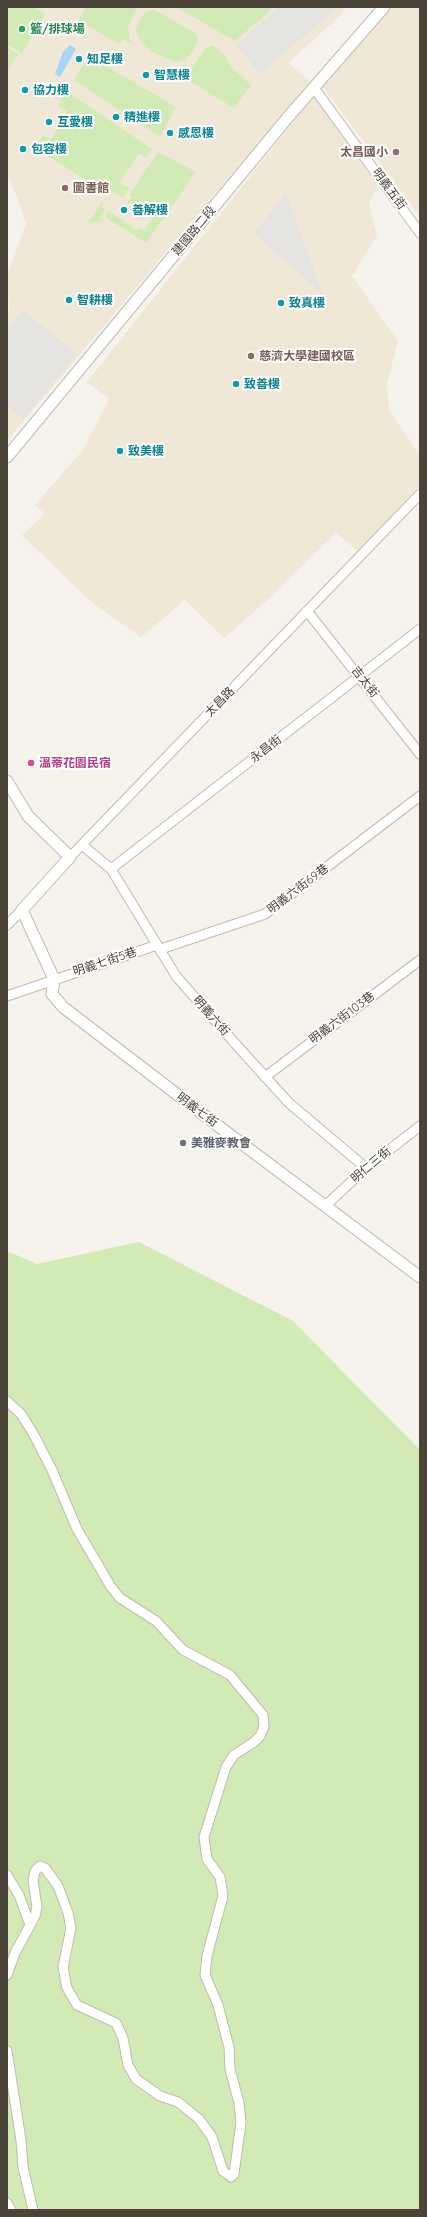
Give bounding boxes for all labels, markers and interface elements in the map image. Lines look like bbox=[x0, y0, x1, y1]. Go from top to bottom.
place label: 籃/排球場 bbox=[30, 22, 85, 36]
marker: 籃/排球場 bbox=[17, 24, 27, 34]
place label: 知足樓 bbox=[87, 52, 123, 66]
marker: 知足樓 bbox=[74, 54, 84, 64]
place label: 智慧樓 bbox=[154, 68, 190, 82]
marker: 智慧樓 bbox=[141, 70, 151, 80]
place label: 協力樓 bbox=[33, 83, 69, 97]
marker: 協力樓 bbox=[20, 85, 30, 95]
place label: 精進樓 bbox=[124, 110, 160, 124]
marker: 精進樓 bbox=[111, 112, 121, 122]
place label: 互愛樓 bbox=[57, 115, 93, 129]
marker: 互愛樓 bbox=[44, 117, 54, 127]
place label: 感恩樓 bbox=[178, 126, 214, 140]
marker: 感恩樓 bbox=[165, 128, 175, 138]
place label: 包容樓 bbox=[31, 142, 67, 156]
marker: 包容樓 bbox=[18, 144, 28, 154]
place label: 太昌國小 bbox=[340, 145, 388, 159]
marker: 太昌國小 bbox=[391, 147, 401, 157]
street label: 明義五街 bbox=[369, 165, 409, 213]
place label: 圖書館 bbox=[73, 181, 109, 195]
marker: 圖書館 bbox=[60, 183, 70, 193]
place label: 善解樓 bbox=[132, 203, 168, 217]
street label: 建國路二段 bbox=[169, 203, 219, 259]
marker: 善解樓 bbox=[119, 205, 129, 215]
place label: 智耕樓 bbox=[77, 293, 113, 307]
marker: 智耕樓 bbox=[64, 295, 74, 305]
place label: 致真樓 bbox=[289, 296, 325, 310]
marker: 致真樓 bbox=[276, 298, 286, 308]
place label: 慈濟大學建國校區 bbox=[259, 349, 355, 363]
marker: 慈濟大學建國校區 bbox=[246, 351, 256, 361]
place label: 致善樓 bbox=[244, 377, 280, 391]
marker: 致善樓 bbox=[231, 379, 241, 389]
place label: 致美樓 bbox=[128, 444, 164, 458]
marker: 致美樓 bbox=[115, 446, 125, 456]
street label: 吉太街 bbox=[348, 663, 382, 701]
street label: 太昌路 bbox=[202, 684, 238, 720]
street label: 永昌街 bbox=[247, 732, 285, 766]
place label: 溫蒂花園民宿 bbox=[39, 756, 111, 770]
marker: 溫蒂花園民宿 bbox=[26, 758, 36, 768]
street label: 明義六街69巷 bbox=[264, 861, 332, 917]
street label: 明義七街5巷 bbox=[71, 945, 139, 979]
street label: 明義六街103巷 bbox=[307, 989, 377, 1047]
street label: 明義六街 bbox=[190, 993, 232, 1039]
street label: 明義七街 bbox=[173, 1090, 221, 1130]
place label: 美雅麥教會 bbox=[191, 1136, 251, 1150]
marker: 美雅麥教會 bbox=[178, 1138, 188, 1148]
street label: 明仁三街 bbox=[348, 1144, 394, 1186]

